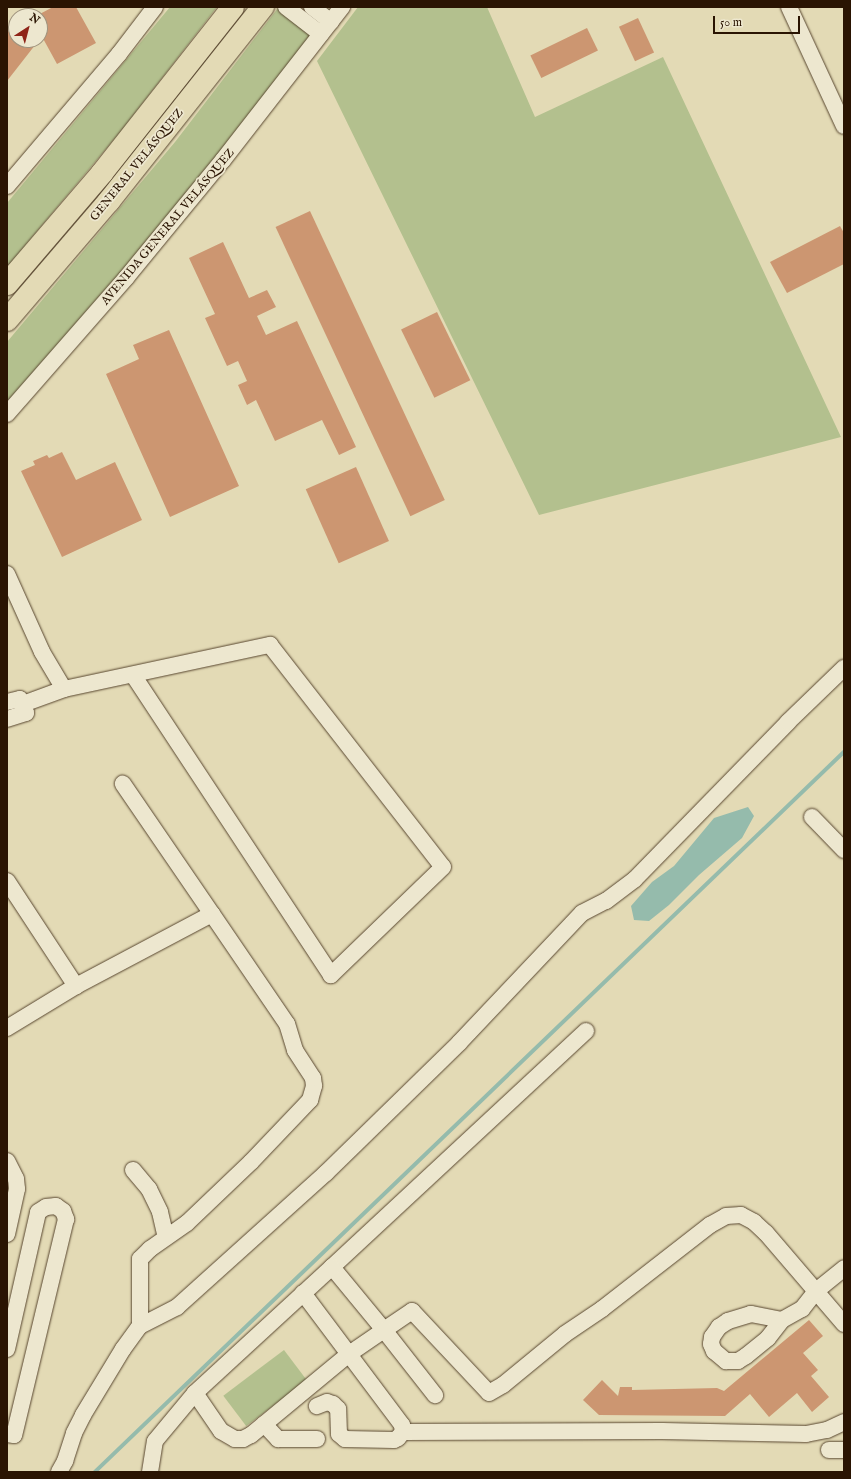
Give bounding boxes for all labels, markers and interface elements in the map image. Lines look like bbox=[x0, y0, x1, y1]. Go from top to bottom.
north arrow bbox=[8, 8, 48, 48]
scale bar bbox=[715, 8, 802, 34]
text: N bbox=[26, 11, 42, 28]
text: 50 m bbox=[720, 15, 742, 30]
street label: GENERAL VELÁSQUEZ bbox=[87, 106, 187, 224]
street label: AVENIDA GENERAL VELÁSQUEZ bbox=[98, 146, 238, 308]

